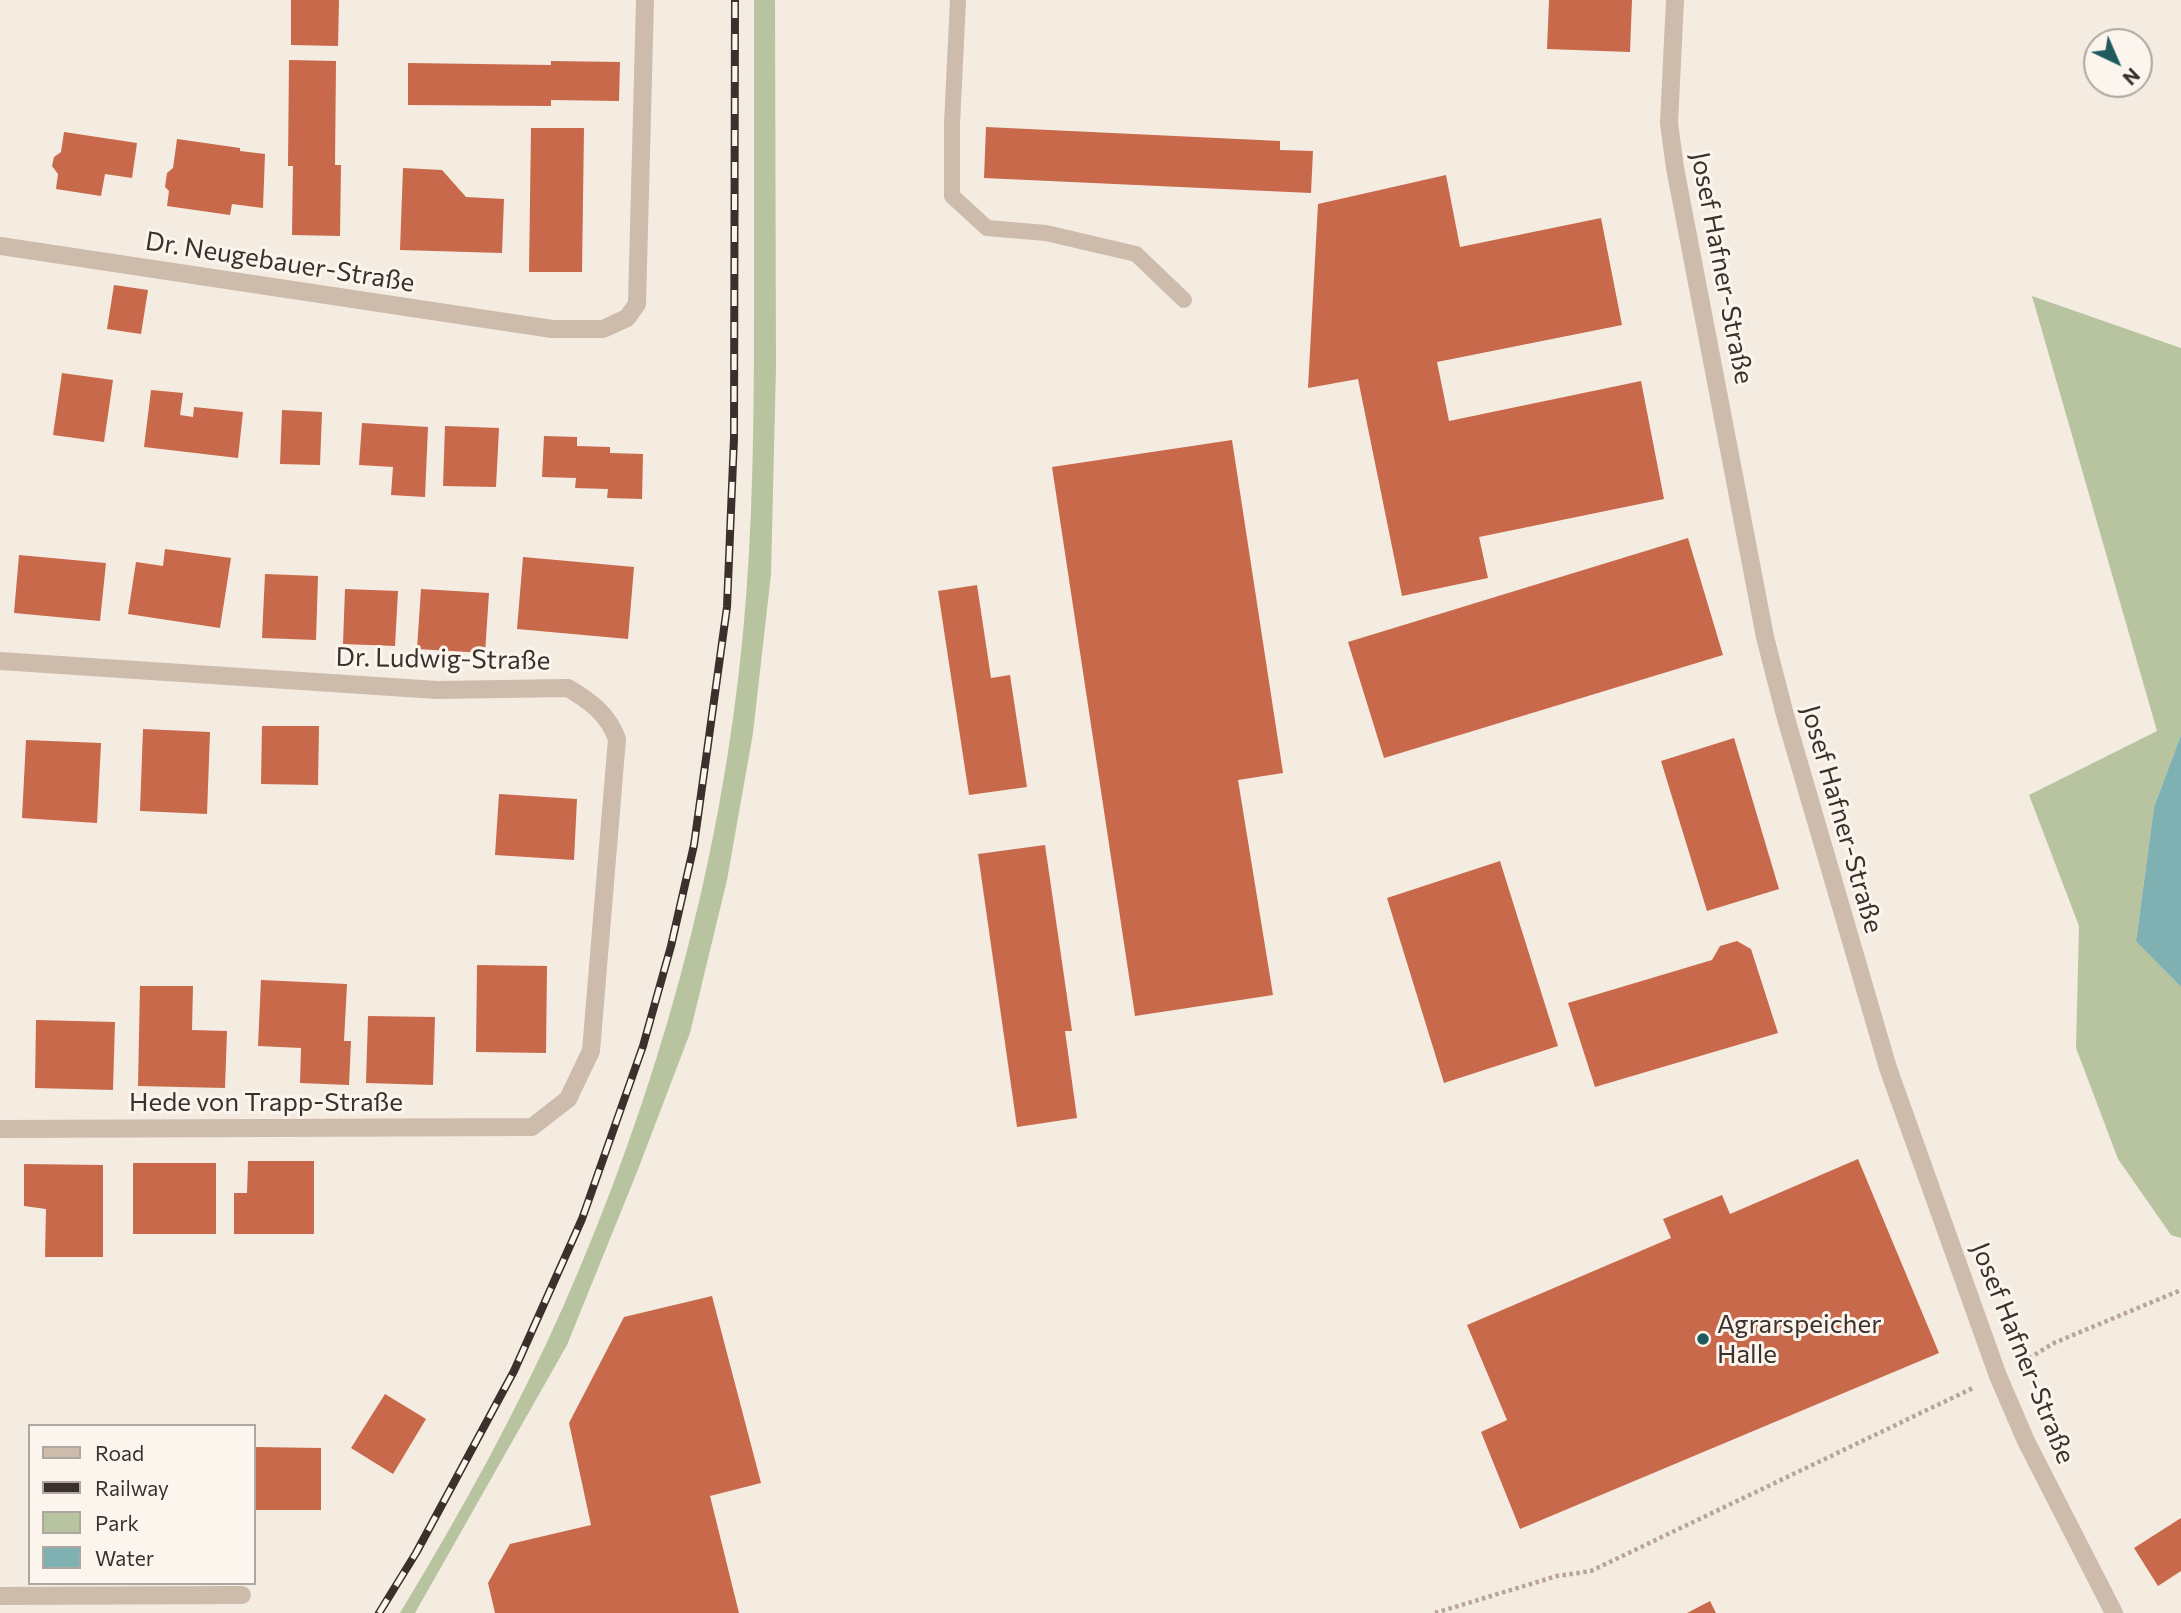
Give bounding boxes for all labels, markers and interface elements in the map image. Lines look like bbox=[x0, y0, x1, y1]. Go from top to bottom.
north arrow bbox=[2083, 28, 2153, 98]
text: N bbox=[2118, 64, 2145, 90]
street label: Josef Hafner-Straße bbox=[1684, 149, 1760, 387]
street label: Dr. Neugebauer-Straße bbox=[143, 225, 417, 299]
street label: Dr. Ludwig-Straße bbox=[335, 642, 551, 676]
street label: Josef Hafner-Straße bbox=[1795, 701, 1889, 937]
street label: Hede von Trapp-Straße bbox=[129, 1086, 403, 1118]
street label: Josef Hafner-Straße bbox=[1964, 1238, 2082, 1468]
place label: Agrarspeicher Halle bbox=[1717, 1308, 1882, 1370]
marker: Agrarspeicher Halle bbox=[1695, 1331, 1711, 1347]
legend bbox=[28, 1424, 256, 1585]
text: Road bbox=[95, 1440, 144, 1465]
text: Railway bbox=[95, 1475, 169, 1500]
text: Park bbox=[95, 1510, 139, 1535]
text: Water bbox=[95, 1545, 154, 1570]

